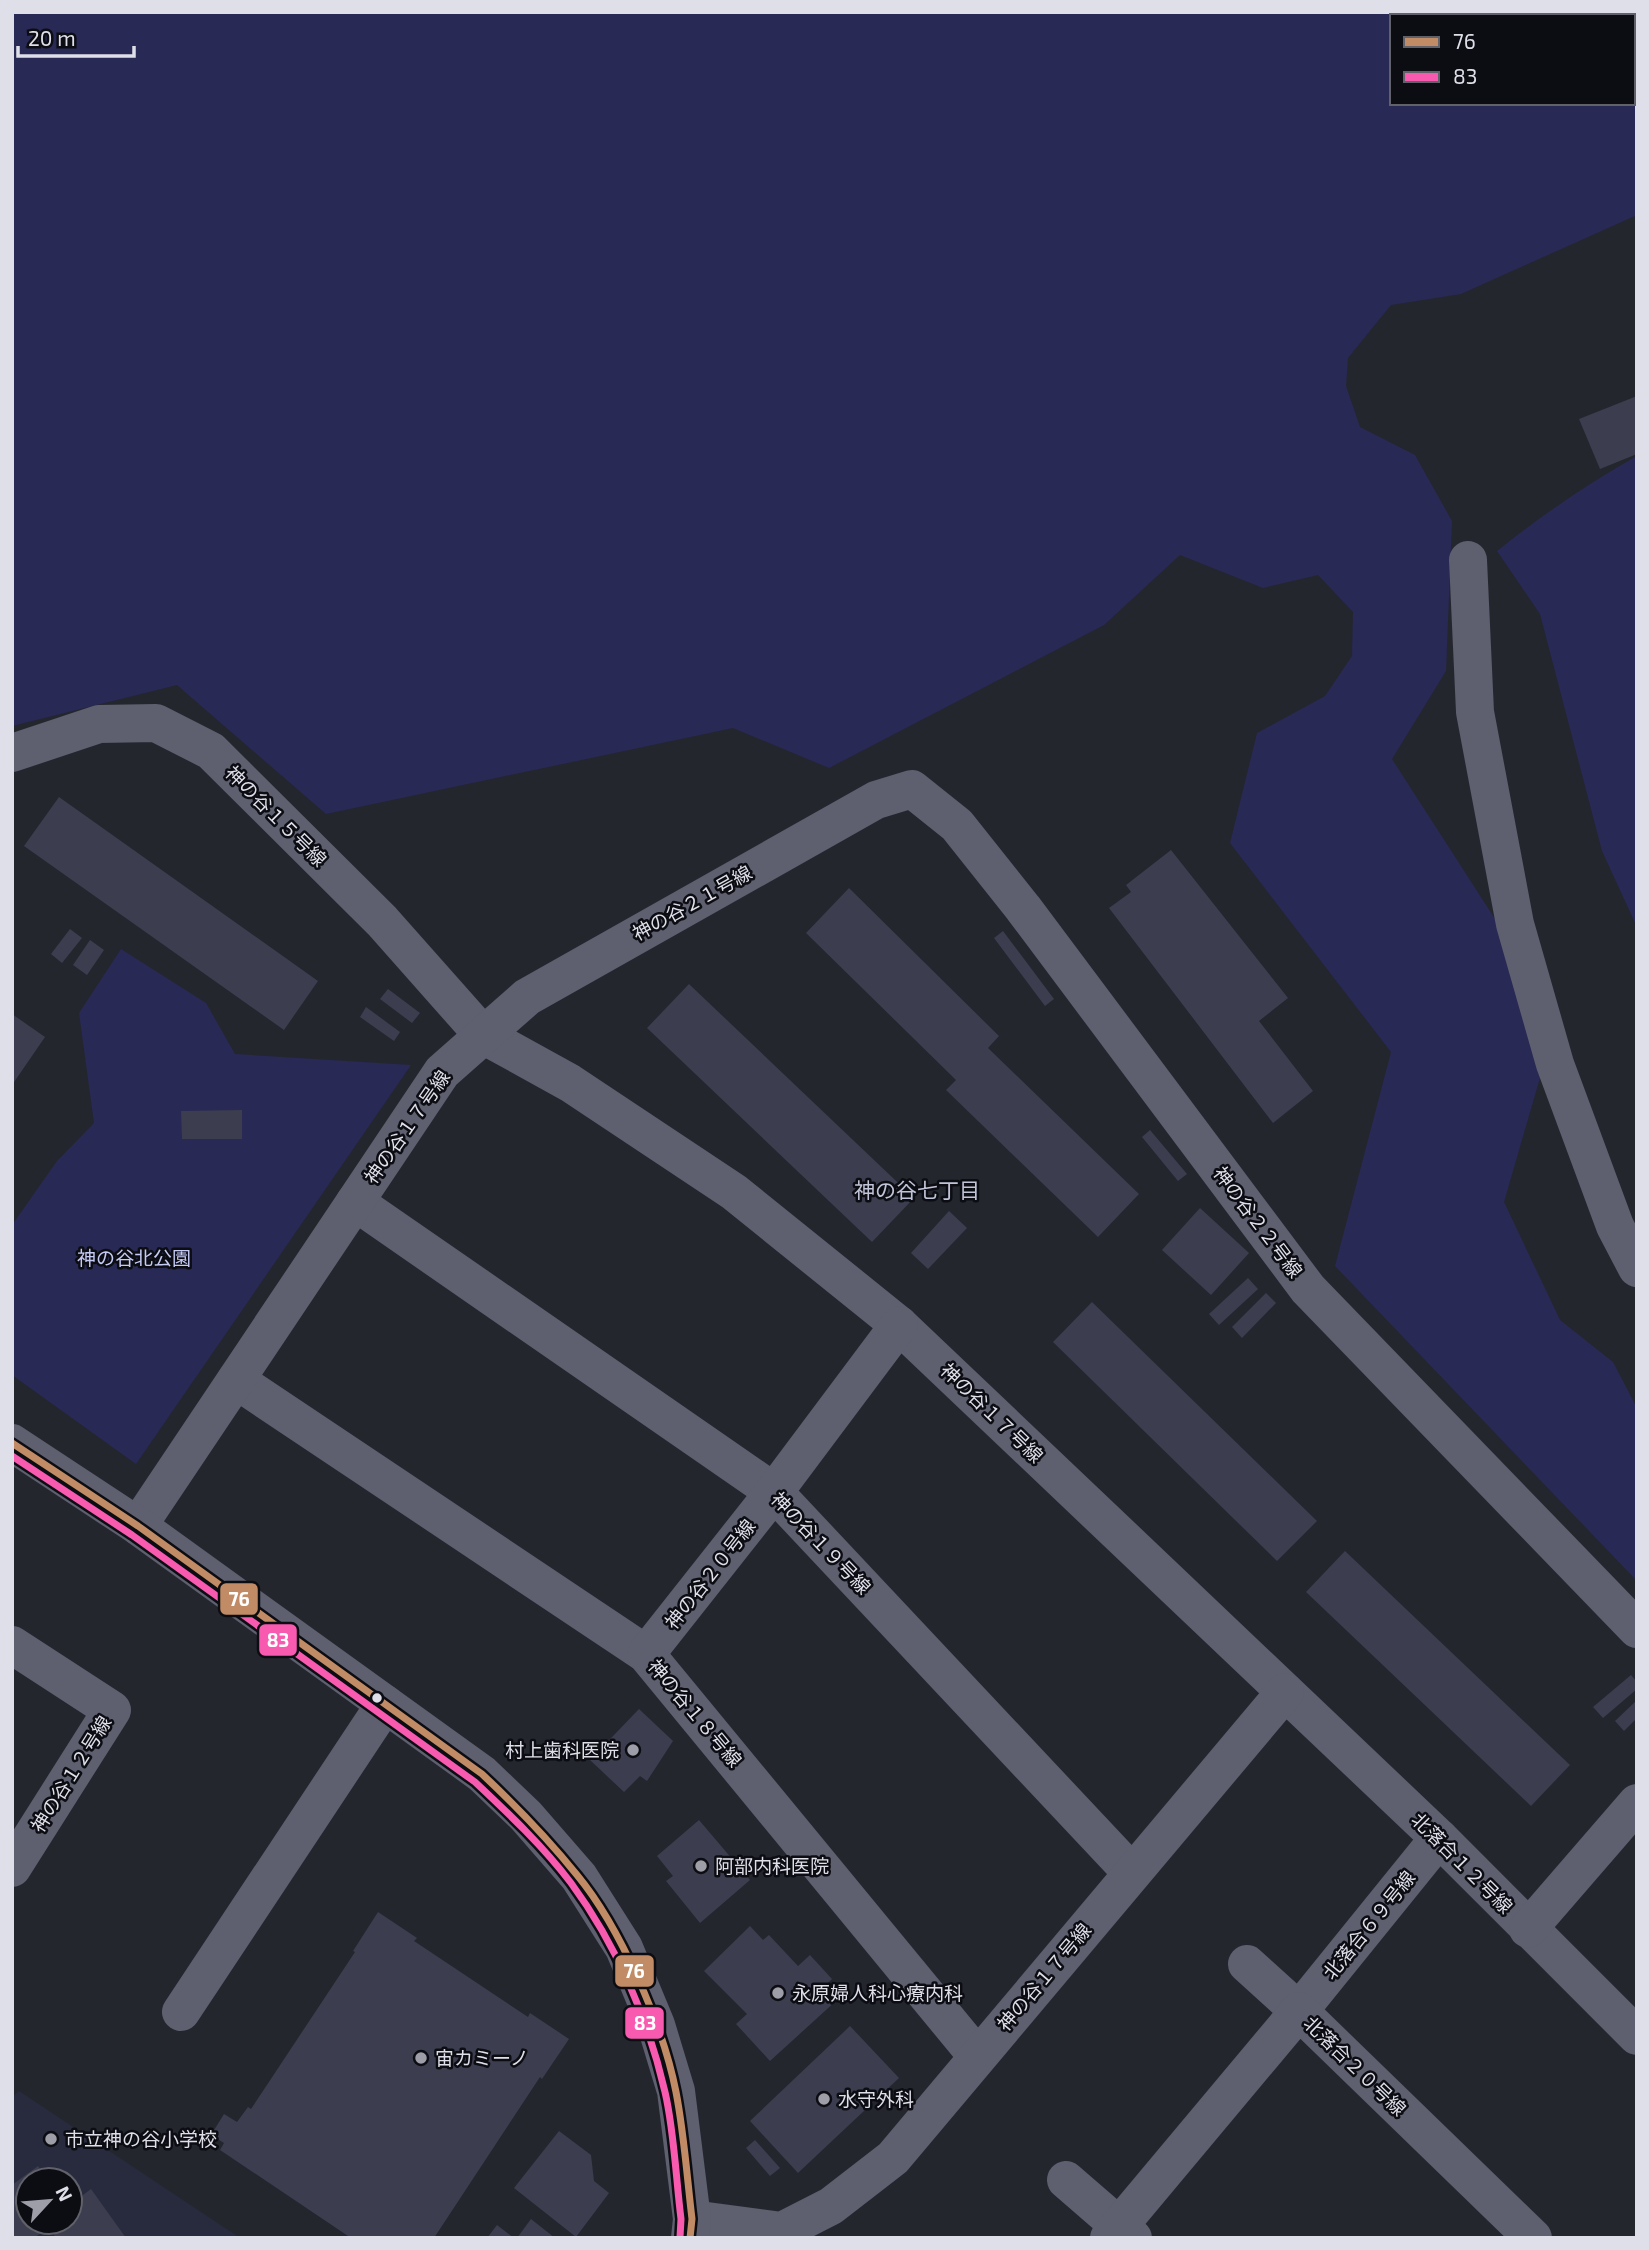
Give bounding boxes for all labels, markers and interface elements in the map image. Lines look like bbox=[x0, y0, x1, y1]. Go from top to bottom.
scale bar bbox=[18, 14, 133, 58]
legend bbox=[1390, 14, 1635, 105]
text: 20 m bbox=[28, 25, 76, 50]
text: 76 bbox=[1453, 28, 1476, 53]
text: 83 bbox=[1453, 63, 1477, 88]
street label: 神の谷１５号線 bbox=[221, 760, 332, 871]
street label: 神の谷２１号線 bbox=[628, 860, 756, 945]
street label: 神の谷１７号線 bbox=[359, 1066, 454, 1188]
street label: 神の谷２２号線 bbox=[1209, 1162, 1308, 1282]
district label: 神の谷七丁目 bbox=[854, 1177, 980, 1202]
park label: 神の谷北公園 bbox=[77, 1246, 191, 1269]
street label: 神の谷１７号線 bbox=[937, 1358, 1048, 1467]
street label: 神の谷１９号線 bbox=[767, 1487, 876, 1598]
street label: 神の谷２０号線 bbox=[660, 1514, 760, 1633]
line badge: 76 bbox=[219, 1582, 259, 1616]
text: 76 bbox=[228, 1587, 250, 1610]
line badge: 83 bbox=[258, 1623, 298, 1657]
text: 83 bbox=[267, 1628, 289, 1651]
street label: 神の谷１８号線 bbox=[644, 1654, 747, 1771]
unlabelled marker bbox=[370, 1691, 384, 1705]
street label: 神の谷１２号線 bbox=[26, 1711, 116, 1836]
place label: 村上歯科医院 bbox=[505, 1738, 619, 1761]
marker: 村上歯科医院 bbox=[625, 1742, 641, 1758]
street label: 北落合１２号線 bbox=[1407, 1807, 1518, 1918]
place label: 阿部内科医院 bbox=[715, 1854, 829, 1877]
marker: 阿部内科医院 bbox=[693, 1858, 709, 1874]
street label: 北落合６９号線 bbox=[1318, 1866, 1419, 1984]
street label: 神の谷１７号線 bbox=[992, 1918, 1095, 2035]
line badge: 76 bbox=[614, 1954, 655, 1988]
text: 76 bbox=[623, 1959, 645, 1982]
place label: 永原婦人科心療内科 bbox=[792, 1981, 963, 2004]
marker: 永原婦人科心療内科 bbox=[770, 1985, 786, 2001]
line badge: 83 bbox=[624, 2006, 665, 2040]
text: 83 bbox=[634, 2011, 656, 2034]
street label: 北落合２０号線 bbox=[1300, 2011, 1411, 2120]
place label: 宙カミーノ bbox=[435, 2046, 529, 2069]
marker: 宙カミーノ bbox=[413, 2050, 429, 2066]
place label: 水守外科 bbox=[838, 2087, 914, 2110]
marker: 水守外科 bbox=[816, 2091, 832, 2107]
place label: 市立神の谷小学校 bbox=[65, 2127, 217, 2150]
marker: 市立神の谷小学校 bbox=[43, 2131, 59, 2147]
north arrow bbox=[14, 2166, 84, 2236]
text: N bbox=[51, 2182, 78, 2205]

